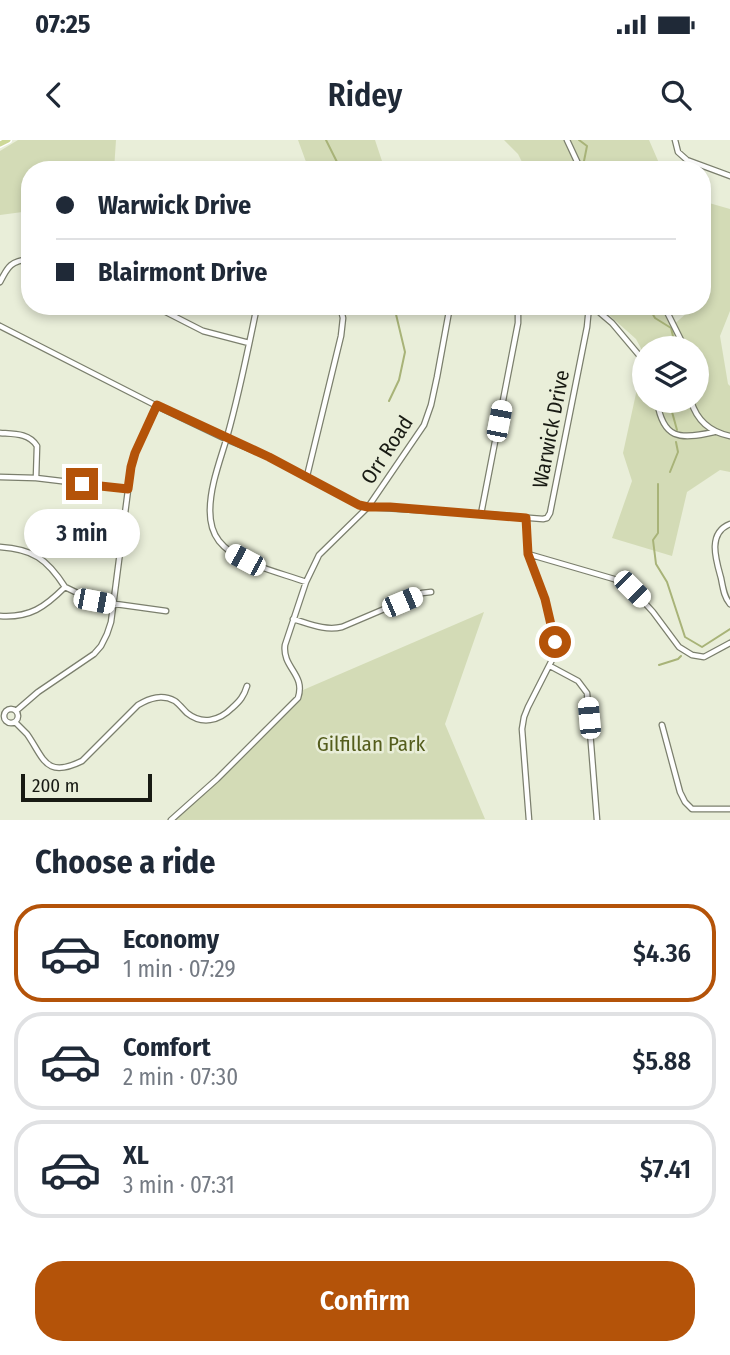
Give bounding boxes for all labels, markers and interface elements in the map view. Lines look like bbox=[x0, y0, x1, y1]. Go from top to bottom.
text: 07:25 bbox=[35, 9, 91, 40]
icon: back bbox=[35, 76, 73, 114]
text: Ridey bbox=[328, 76, 402, 114]
icon: search bbox=[657, 76, 695, 114]
text: Warwick Drive bbox=[98, 190, 251, 221]
text: Blairmont Drive bbox=[98, 257, 268, 288]
map controls bbox=[632, 336, 709, 413]
button: layers bbox=[632, 336, 709, 413]
street label: Warwick Drive bbox=[527, 368, 575, 490]
car bbox=[485, 398, 514, 444]
street label: Orr Road bbox=[355, 411, 419, 489]
route end bbox=[66, 468, 98, 500]
callout: 3 min bbox=[24, 508, 140, 558]
text: 3 min bbox=[56, 519, 108, 547]
car bbox=[222, 541, 269, 579]
car bbox=[610, 567, 655, 611]
car bbox=[379, 584, 426, 620]
car bbox=[72, 587, 117, 615]
route start bbox=[539, 626, 571, 658]
car bbox=[577, 696, 602, 740]
park label: Gilfillan Park bbox=[317, 731, 425, 757]
scale bar bbox=[21, 771, 152, 802]
text: 200 m bbox=[32, 774, 79, 797]
text: Choose a ride bbox=[35, 843, 216, 881]
icon: car bbox=[39, 922, 102, 985]
text: Economy bbox=[123, 924, 219, 955]
text: $4.36 bbox=[633, 938, 691, 969]
text: 1 min · 07:29 bbox=[123, 955, 236, 983]
icon: car bbox=[39, 1030, 102, 1093]
text: Comfort bbox=[123, 1032, 211, 1063]
text: $5.88 bbox=[633, 1046, 691, 1077]
text: 2 min · 07:30 bbox=[123, 1063, 238, 1091]
icon: car bbox=[39, 1138, 102, 1201]
text: XL bbox=[123, 1140, 149, 1171]
text: $7.41 bbox=[640, 1154, 691, 1185]
text: 3 min · 07:31 bbox=[123, 1171, 235, 1199]
button: Confirm bbox=[35, 1261, 695, 1341]

